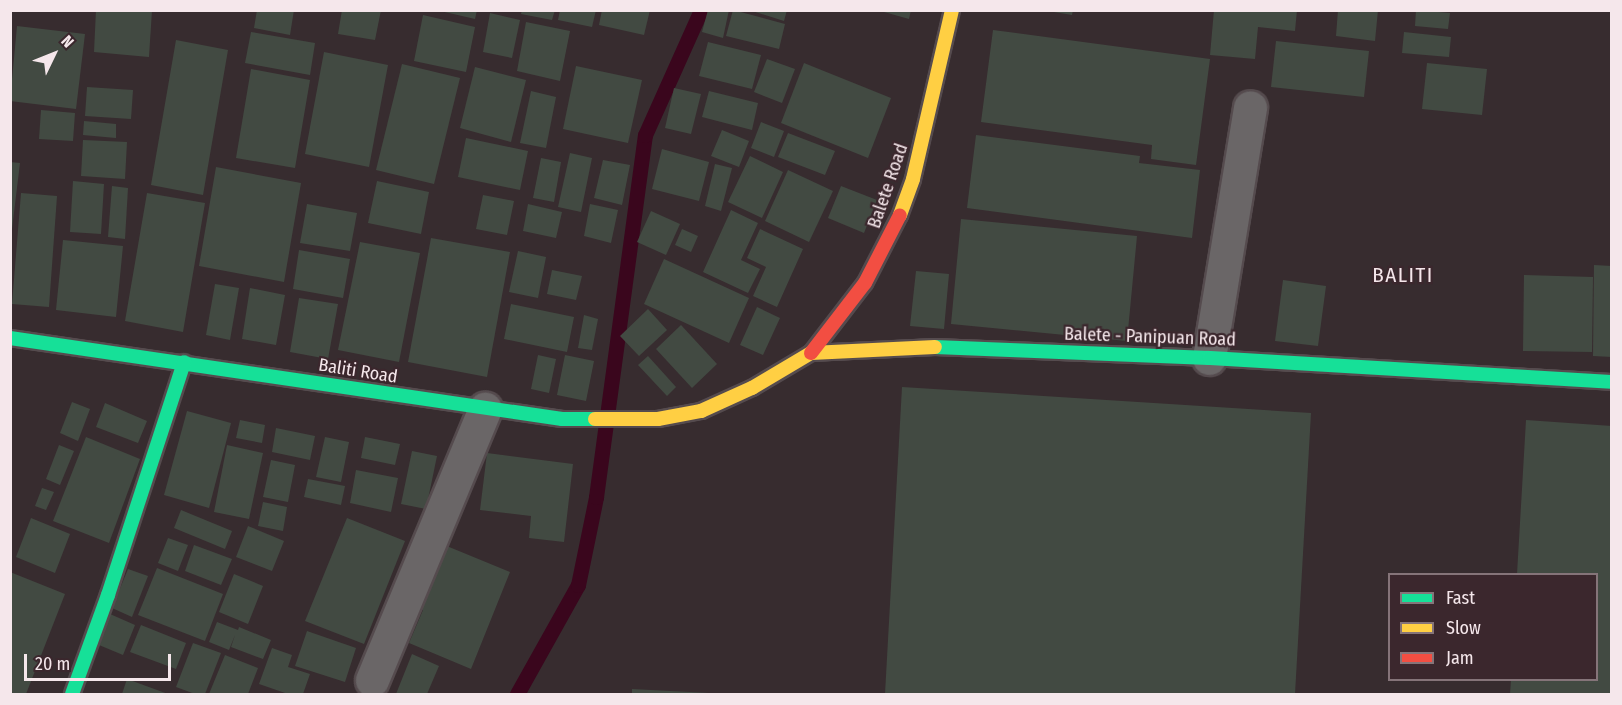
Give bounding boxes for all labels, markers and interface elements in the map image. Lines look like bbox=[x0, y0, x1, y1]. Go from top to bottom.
north arrow bbox=[24, 24, 84, 84]
text: N bbox=[57, 31, 78, 51]
street label: Balete Road bbox=[863, 141, 913, 231]
district label: BALITI bbox=[1372, 262, 1434, 288]
street label: Balete - Panipuan Road bbox=[1064, 323, 1236, 351]
street label: Baliti Road bbox=[317, 354, 399, 388]
legend bbox=[1388, 573, 1598, 681]
text: Fast bbox=[1446, 587, 1475, 609]
text: Slow bbox=[1446, 617, 1481, 639]
scale bar bbox=[27, 642, 174, 680]
text: Jam bbox=[1446, 647, 1474, 669]
text: 20 m bbox=[35, 653, 70, 675]

